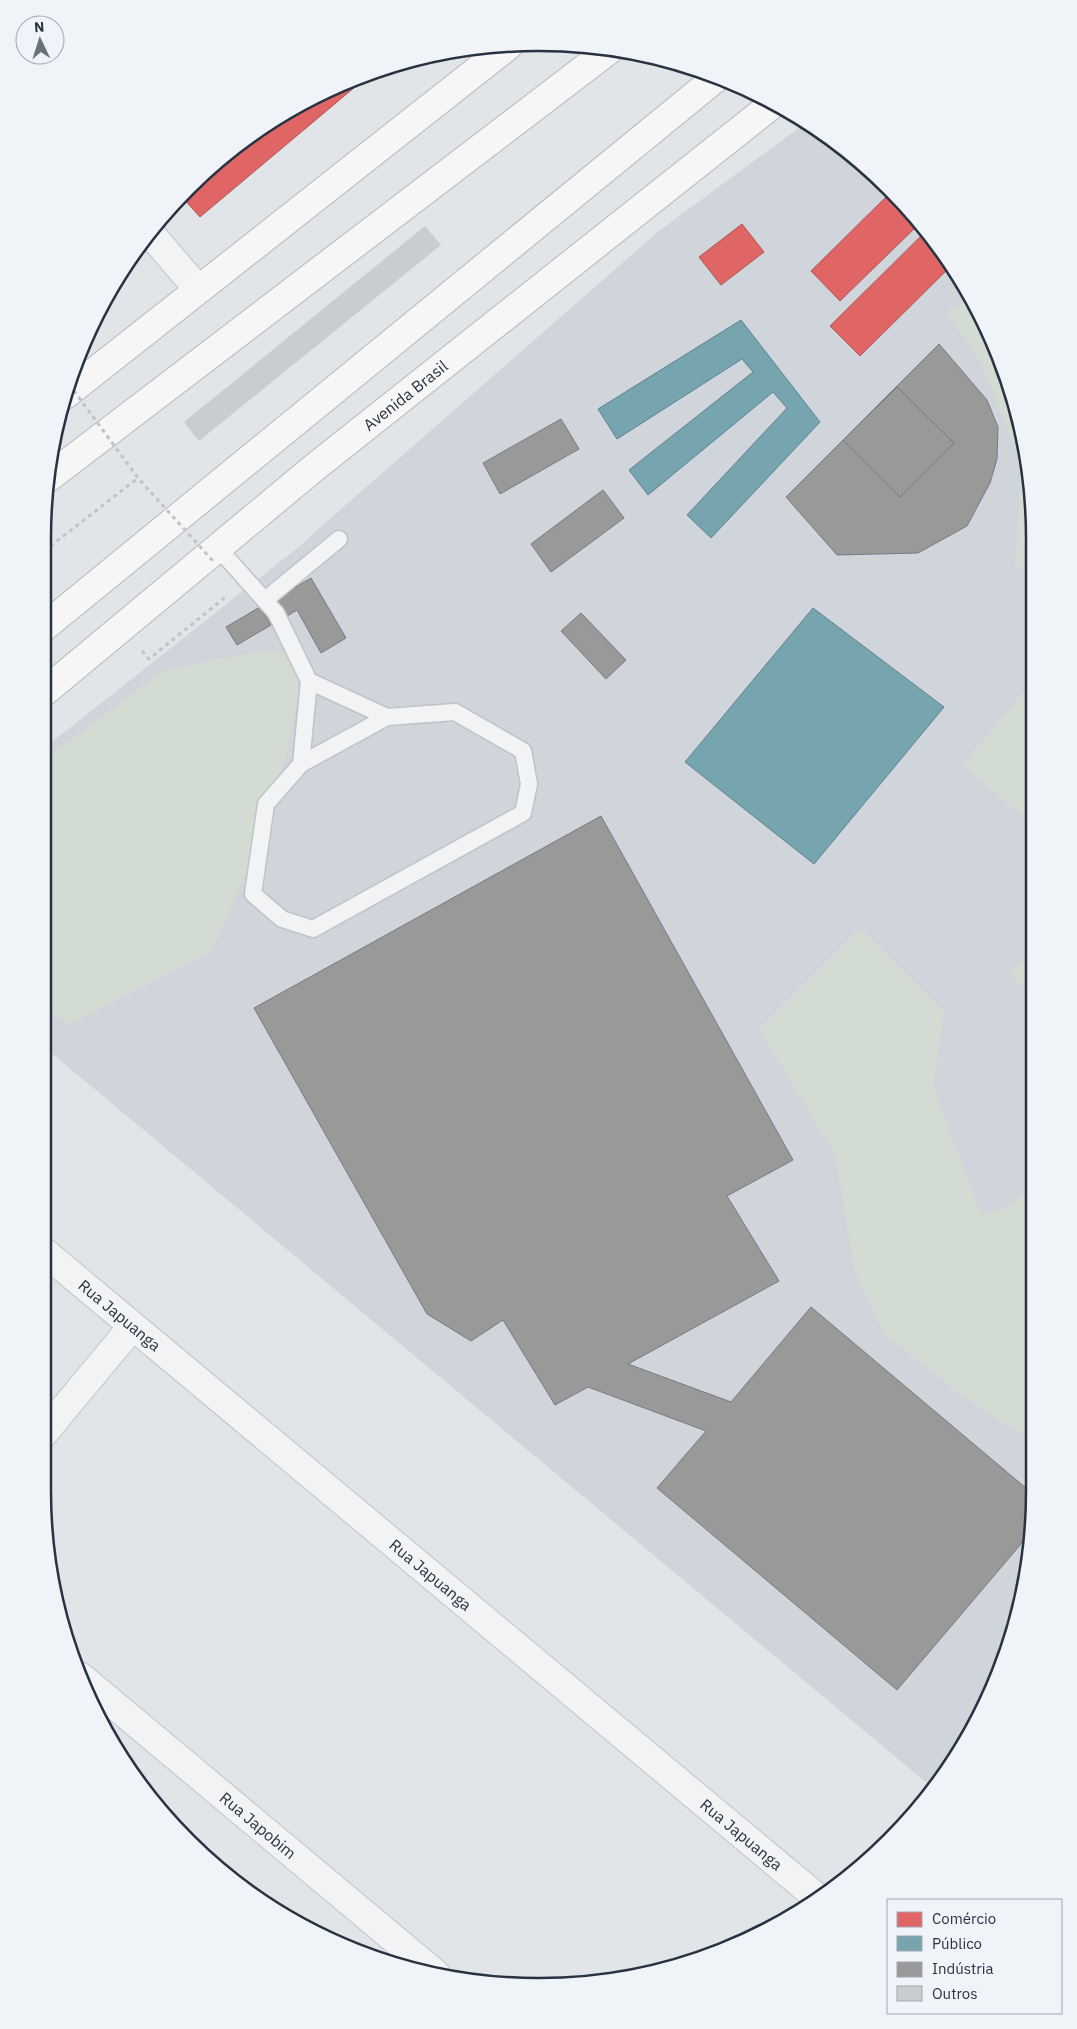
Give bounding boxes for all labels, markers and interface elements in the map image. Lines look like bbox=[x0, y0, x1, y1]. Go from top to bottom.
north arrow bbox=[15, 15, 65, 65]
text: N bbox=[33, 18, 45, 36]
street label: Avenida Brasil bbox=[359, 356, 452, 435]
street label: Rua Japuanga bbox=[74, 1275, 165, 1356]
street label: Rua Japuanga bbox=[385, 1535, 476, 1615]
street label: Rua Japobim bbox=[216, 1787, 301, 1863]
street label: Rua Japuanga bbox=[696, 1794, 787, 1875]
legend bbox=[887, 1899, 1062, 2014]
text: Comércio bbox=[932, 1909, 996, 1928]
text: Público bbox=[932, 1934, 982, 1953]
text: Indústria bbox=[932, 1959, 993, 1978]
text: Outros bbox=[932, 1984, 978, 2003]

